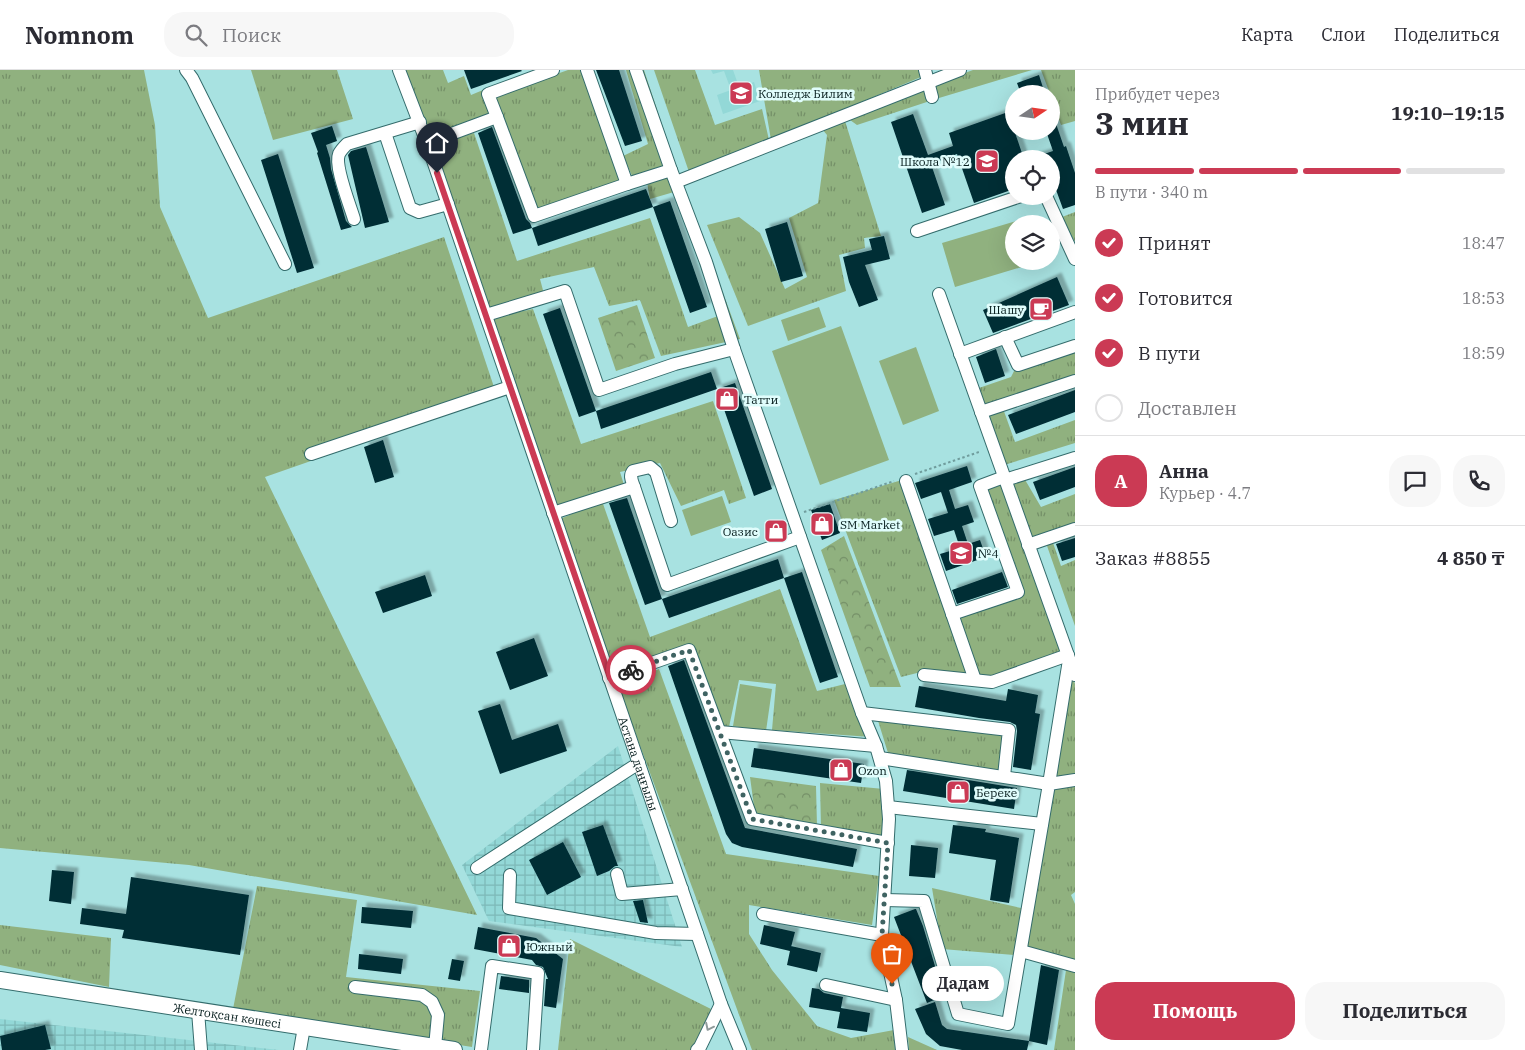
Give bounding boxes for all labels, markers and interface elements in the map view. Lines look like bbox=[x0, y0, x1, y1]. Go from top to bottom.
search box bbox=[164, 12, 514, 57]
text: Nomnom bbox=[25, 19, 134, 51]
icon: search bbox=[182, 21, 210, 49]
text: Поиск bbox=[222, 23, 281, 47]
text: Карта bbox=[1241, 23, 1293, 46]
text: Слои bbox=[1321, 23, 1366, 46]
text: Поделиться bbox=[1394, 23, 1500, 46]
school or university icon: Колледж Билим bbox=[728, 80, 754, 106]
text: Прибудет через bbox=[1095, 84, 1220, 104]
north arrow bbox=[1005, 85, 1060, 140]
map controls bbox=[1005, 85, 1060, 270]
place label: Колледж Билим bbox=[758, 86, 853, 101]
text: 19:10–19:15 bbox=[1391, 101, 1505, 125]
text: 3 мин bbox=[1095, 102, 1189, 144]
pin bbox=[416, 122, 458, 173]
icon: home bbox=[423, 129, 451, 157]
school or university icon: Школа №12 bbox=[974, 148, 1000, 174]
button: locate bbox=[1005, 150, 1060, 205]
place label: Школа №12 bbox=[900, 154, 970, 169]
text: В пути · 340 m bbox=[1095, 182, 1208, 202]
button: layers bbox=[1005, 215, 1060, 270]
icon: check bbox=[1095, 229, 1123, 257]
text: Принят bbox=[1138, 231, 1211, 255]
text: 18:47 bbox=[1462, 233, 1505, 253]
icon: check bbox=[1095, 284, 1123, 312]
text: Готовится bbox=[1138, 286, 1233, 310]
text: 18:53 bbox=[1462, 288, 1505, 308]
cafe icon: Шашу bbox=[1028, 296, 1054, 322]
place label: Шашу bbox=[988, 302, 1025, 317]
icon: check bbox=[1095, 339, 1123, 367]
text: В пути bbox=[1138, 341, 1200, 365]
text: 18:59 bbox=[1462, 343, 1505, 363]
shop icon: Татти bbox=[714, 386, 740, 412]
place label: Татти bbox=[744, 392, 778, 407]
text: Доставлен bbox=[1138, 396, 1237, 420]
button: chat bbox=[1389, 455, 1441, 507]
button: phone bbox=[1453, 455, 1505, 507]
text: Анна bbox=[1159, 459, 1209, 483]
text: А bbox=[1114, 469, 1128, 493]
text: Курьер · 4.7 bbox=[1159, 483, 1251, 503]
shop icon: SM Market bbox=[809, 511, 835, 537]
place label: SM Market bbox=[840, 517, 900, 532]
shop icon: Оазис bbox=[763, 518, 789, 544]
place label: Оазис bbox=[723, 524, 758, 539]
school or university icon: №4 bbox=[948, 540, 974, 566]
place label: №4 bbox=[978, 546, 999, 561]
text: Заказ #8855 bbox=[1095, 546, 1211, 570]
text: 4 850 ₸ bbox=[1437, 546, 1505, 570]
courier bbox=[606, 645, 656, 695]
icon: bike bbox=[617, 656, 645, 684]
street label: Астана даңғылы bbox=[616, 714, 662, 813]
shop icon: Ozon bbox=[828, 757, 854, 783]
place label: Ozon bbox=[858, 763, 887, 778]
shop icon: Береке bbox=[945, 779, 971, 805]
place label: Береке bbox=[976, 785, 1017, 800]
shop icon: Южный bbox=[496, 933, 522, 959]
pin bbox=[871, 933, 913, 984]
place label: Южный bbox=[526, 939, 573, 954]
icon: bag bbox=[878, 940, 906, 968]
callout: Дадам bbox=[922, 966, 1004, 1002]
text: Дадам bbox=[937, 973, 989, 993]
button: Помощь bbox=[1095, 982, 1295, 1040]
button: Поделиться bbox=[1305, 982, 1505, 1040]
street label: Желтоқсан көшесі bbox=[172, 999, 283, 1031]
one-way arrow bbox=[705, 1022, 715, 1031]

